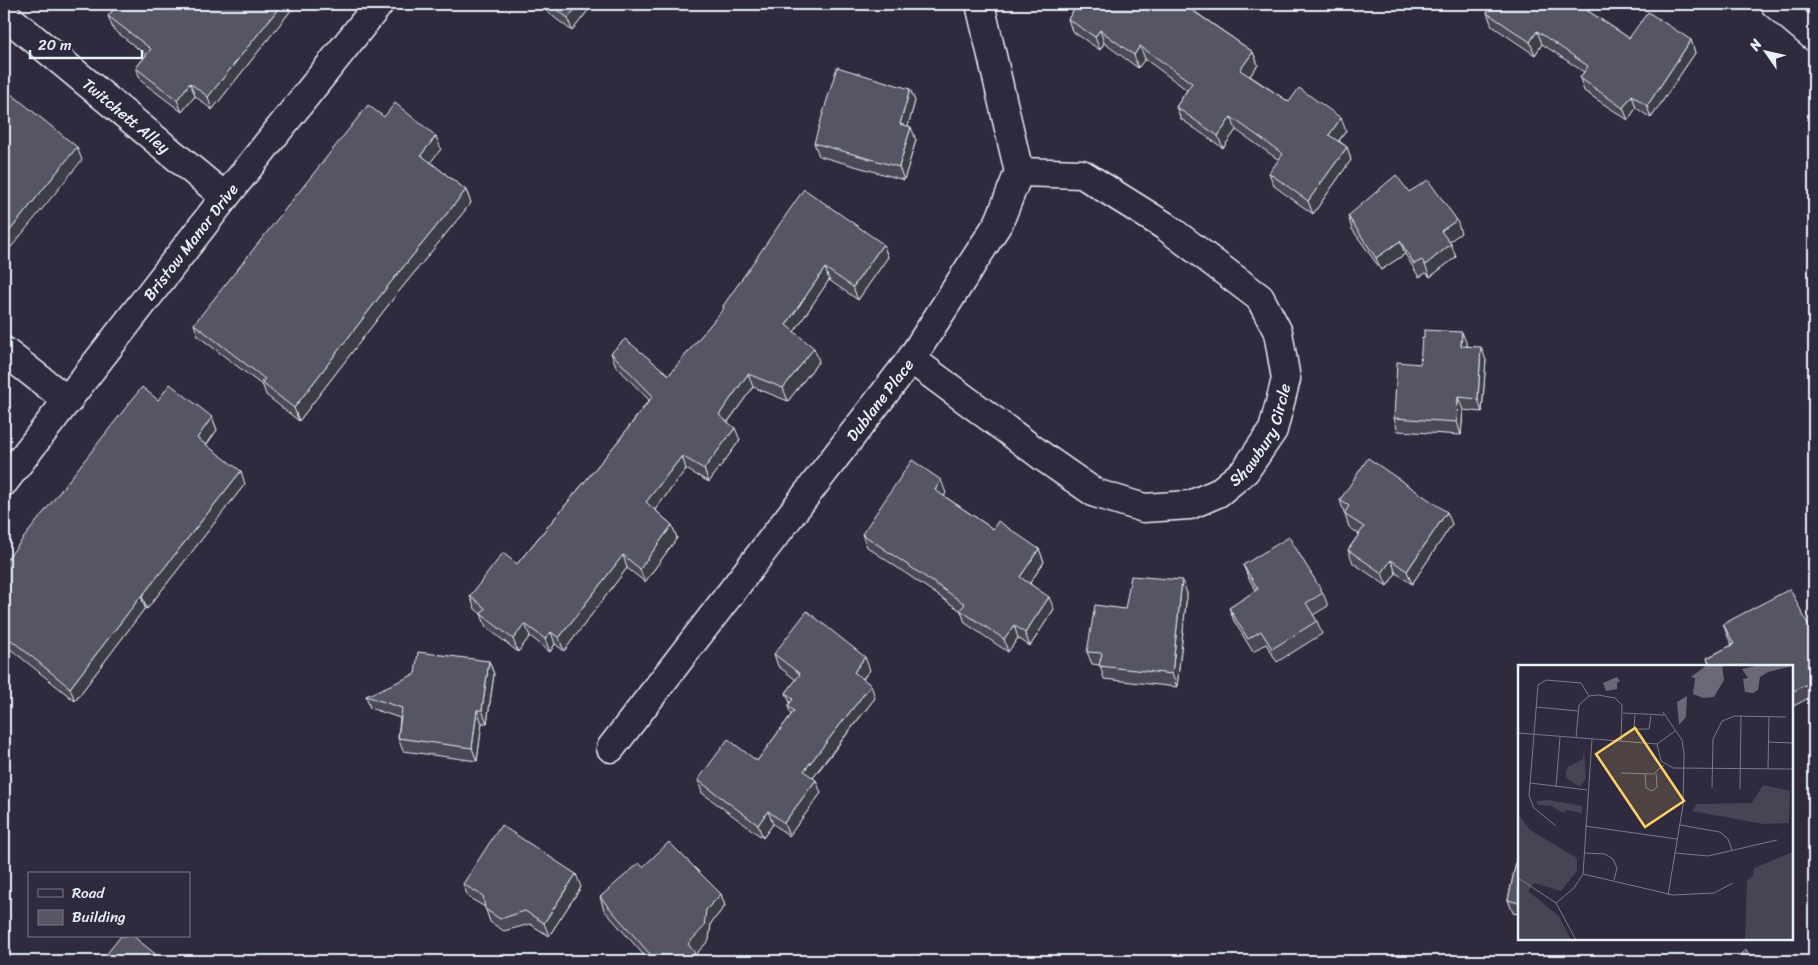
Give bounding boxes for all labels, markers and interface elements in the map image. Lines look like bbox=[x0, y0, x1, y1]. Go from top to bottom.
scale bar bbox=[30, 28, 142, 60]
north arrow bbox=[1740, 28, 1790, 78]
text: 20 m bbox=[38, 32, 72, 58]
text: N bbox=[1742, 34, 1769, 57]
street label: Twitchett Alley bbox=[76, 70, 178, 161]
street label: Bristow Manor Drive bbox=[135, 176, 246, 307]
street label: Dublane Place bbox=[838, 352, 921, 448]
street label: Shawbury Circle bbox=[1222, 380, 1299, 494]
inset map bbox=[1518, 665, 1793, 940]
legend bbox=[28, 872, 190, 938]
text: Road bbox=[72, 880, 105, 906]
text: Building bbox=[72, 904, 126, 930]

